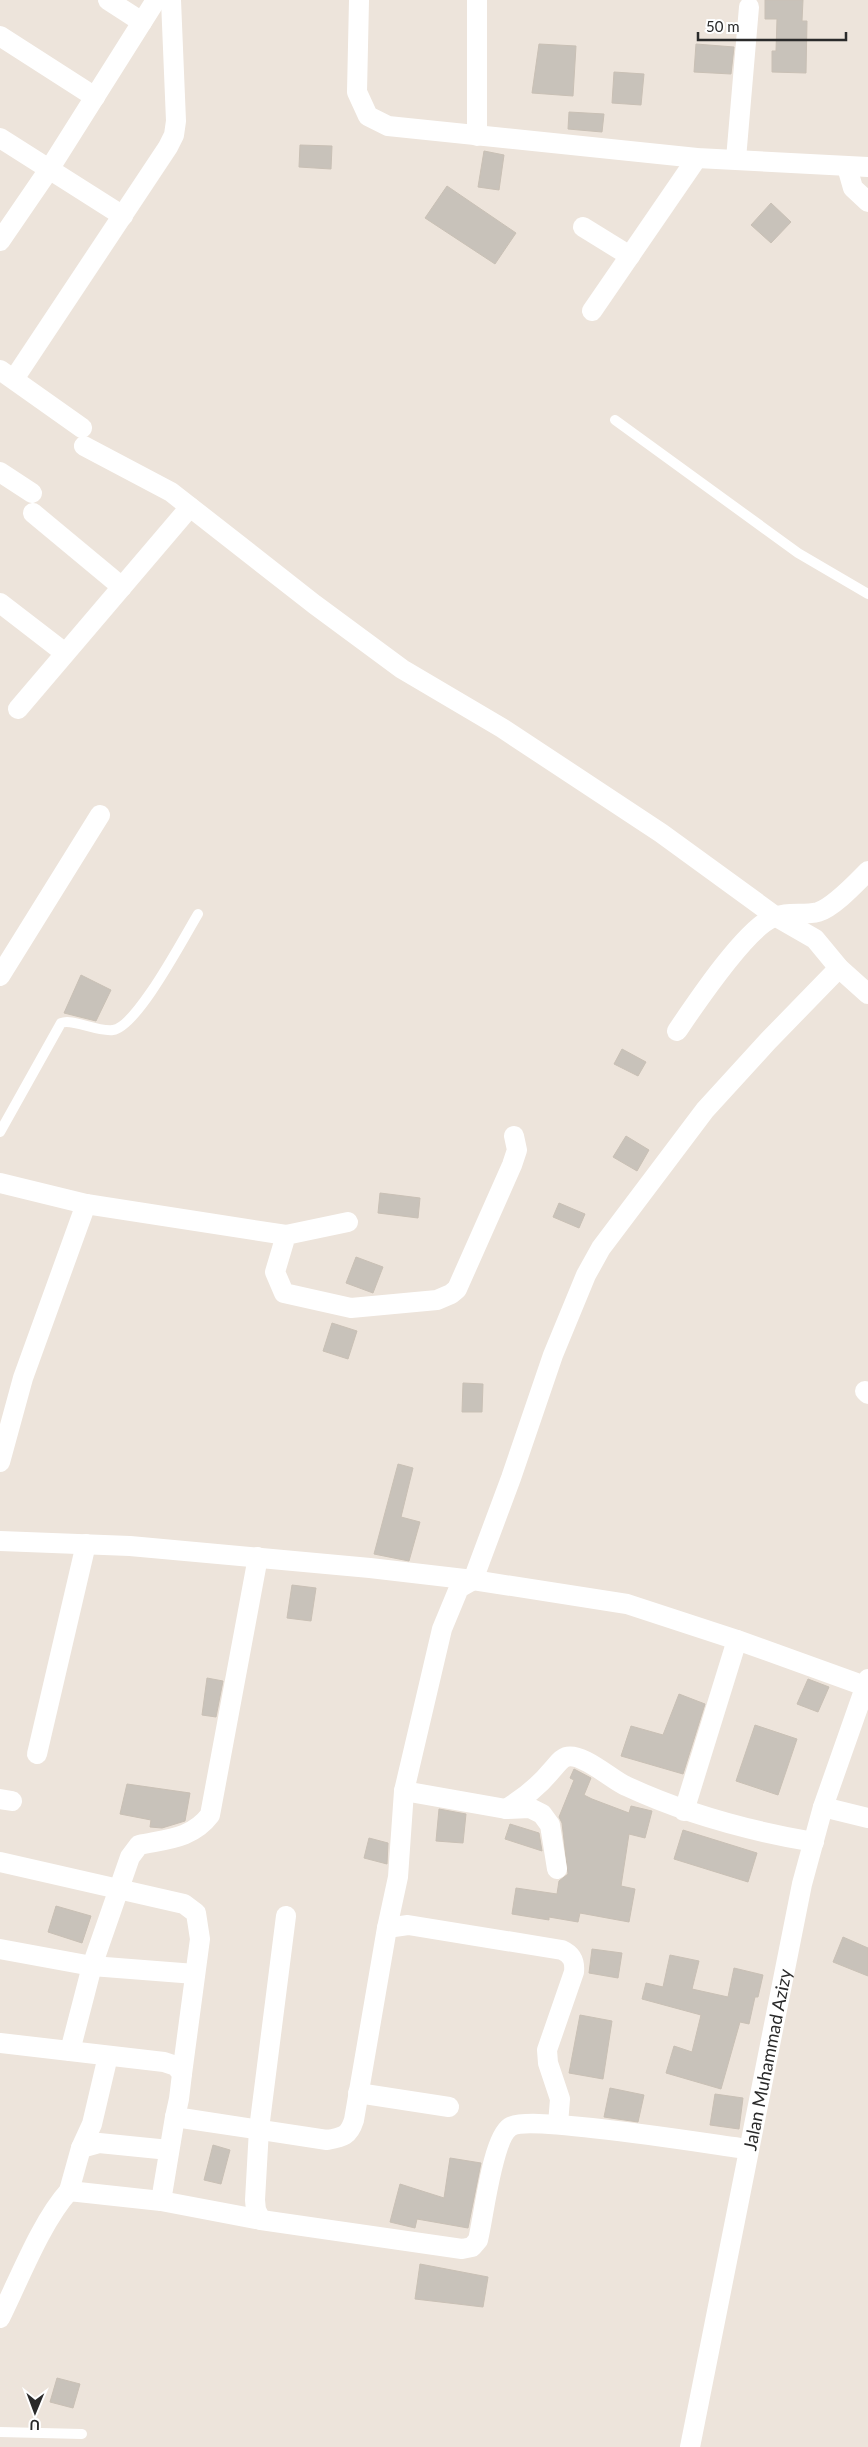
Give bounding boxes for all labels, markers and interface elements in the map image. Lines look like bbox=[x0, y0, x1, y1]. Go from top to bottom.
scale bar bbox=[698, 10, 846, 42]
text: 50 m bbox=[706, 17, 740, 35]
street label: Jalan Muhammad Azizy bbox=[738, 1966, 796, 2152]
north arrow bbox=[10, 2387, 60, 2437]
text: U bbox=[29, 2417, 40, 2434]

